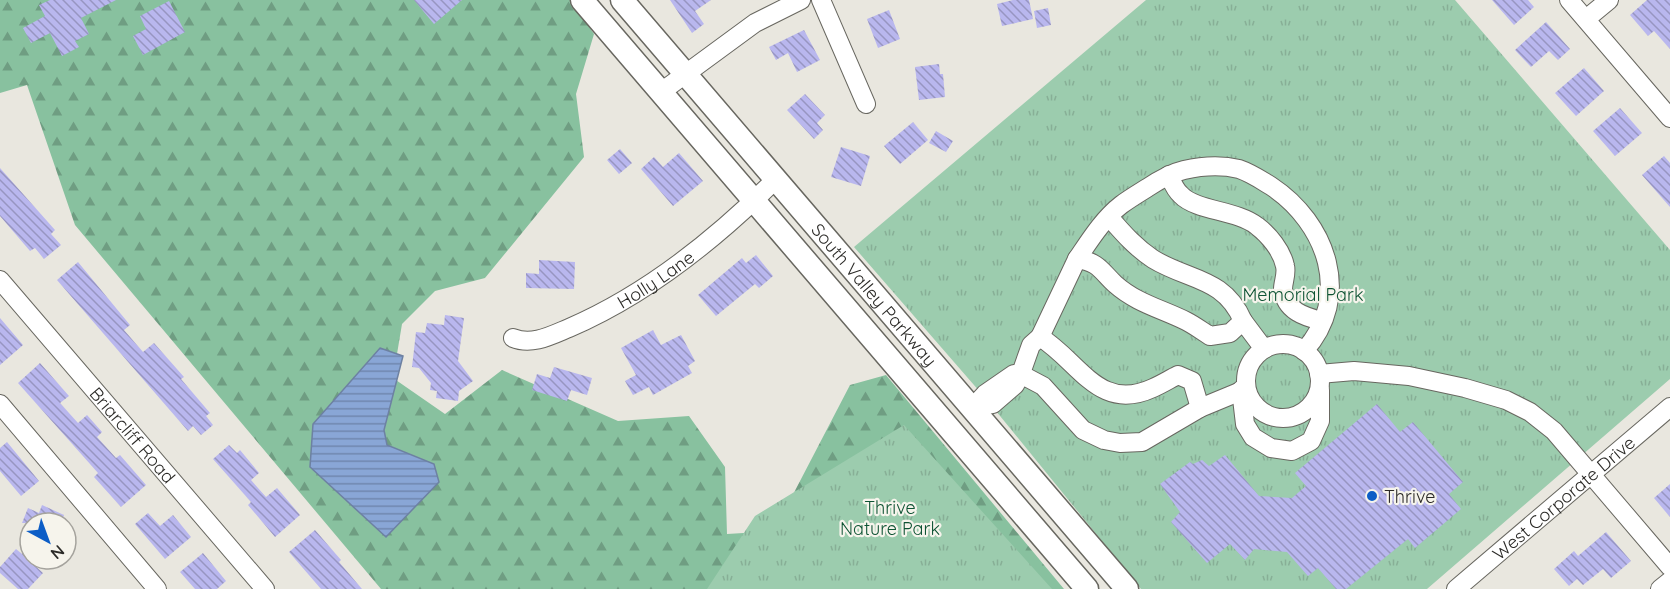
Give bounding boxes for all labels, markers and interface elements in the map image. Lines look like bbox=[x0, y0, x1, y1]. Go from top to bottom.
street label: South Valley Parkway bbox=[807, 218, 942, 371]
street label: Holly Lane bbox=[613, 245, 699, 313]
park label: Memorial Park bbox=[1242, 283, 1364, 306]
street label: Briarcliff Road bbox=[85, 382, 181, 488]
street label: West Corporate Drive bbox=[1487, 430, 1640, 565]
place label: Thrive bbox=[1384, 485, 1435, 508]
marker: Thrive bbox=[1365, 489, 1379, 503]
park label: Thrive Nature Park bbox=[840, 496, 940, 540]
north arrow bbox=[18, 511, 78, 571]
text: N bbox=[47, 541, 69, 564]

